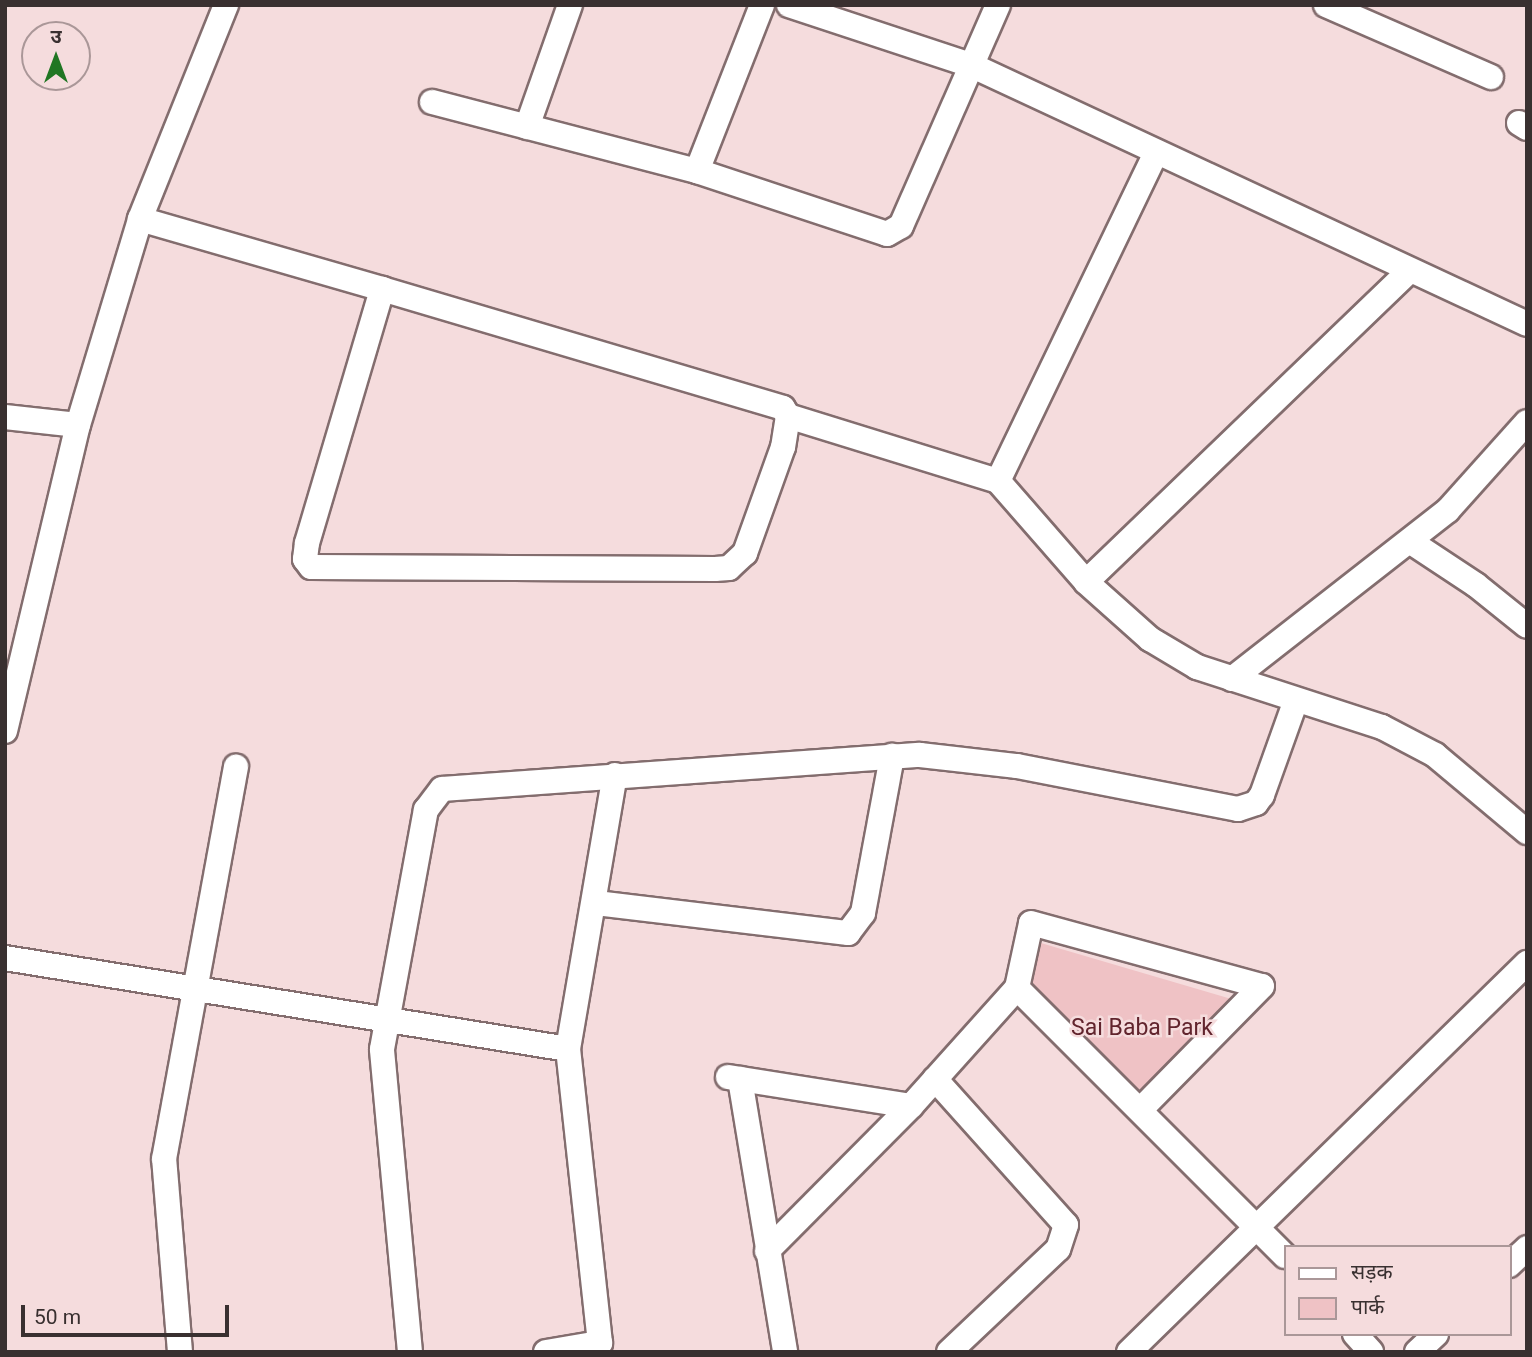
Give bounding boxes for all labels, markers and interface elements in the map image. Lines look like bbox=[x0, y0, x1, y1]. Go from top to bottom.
north arrow bbox=[21, 21, 91, 91]
text: उ bbox=[50, 25, 62, 48]
park label: Sai Baba Park bbox=[1071, 1014, 1213, 1042]
legend bbox=[1284, 1245, 1511, 1336]
text: सड़क bbox=[1351, 1260, 1393, 1284]
scale bar bbox=[24, 1290, 233, 1334]
text: पार्क bbox=[1351, 1295, 1385, 1319]
text: 50 m bbox=[34, 1305, 81, 1329]

